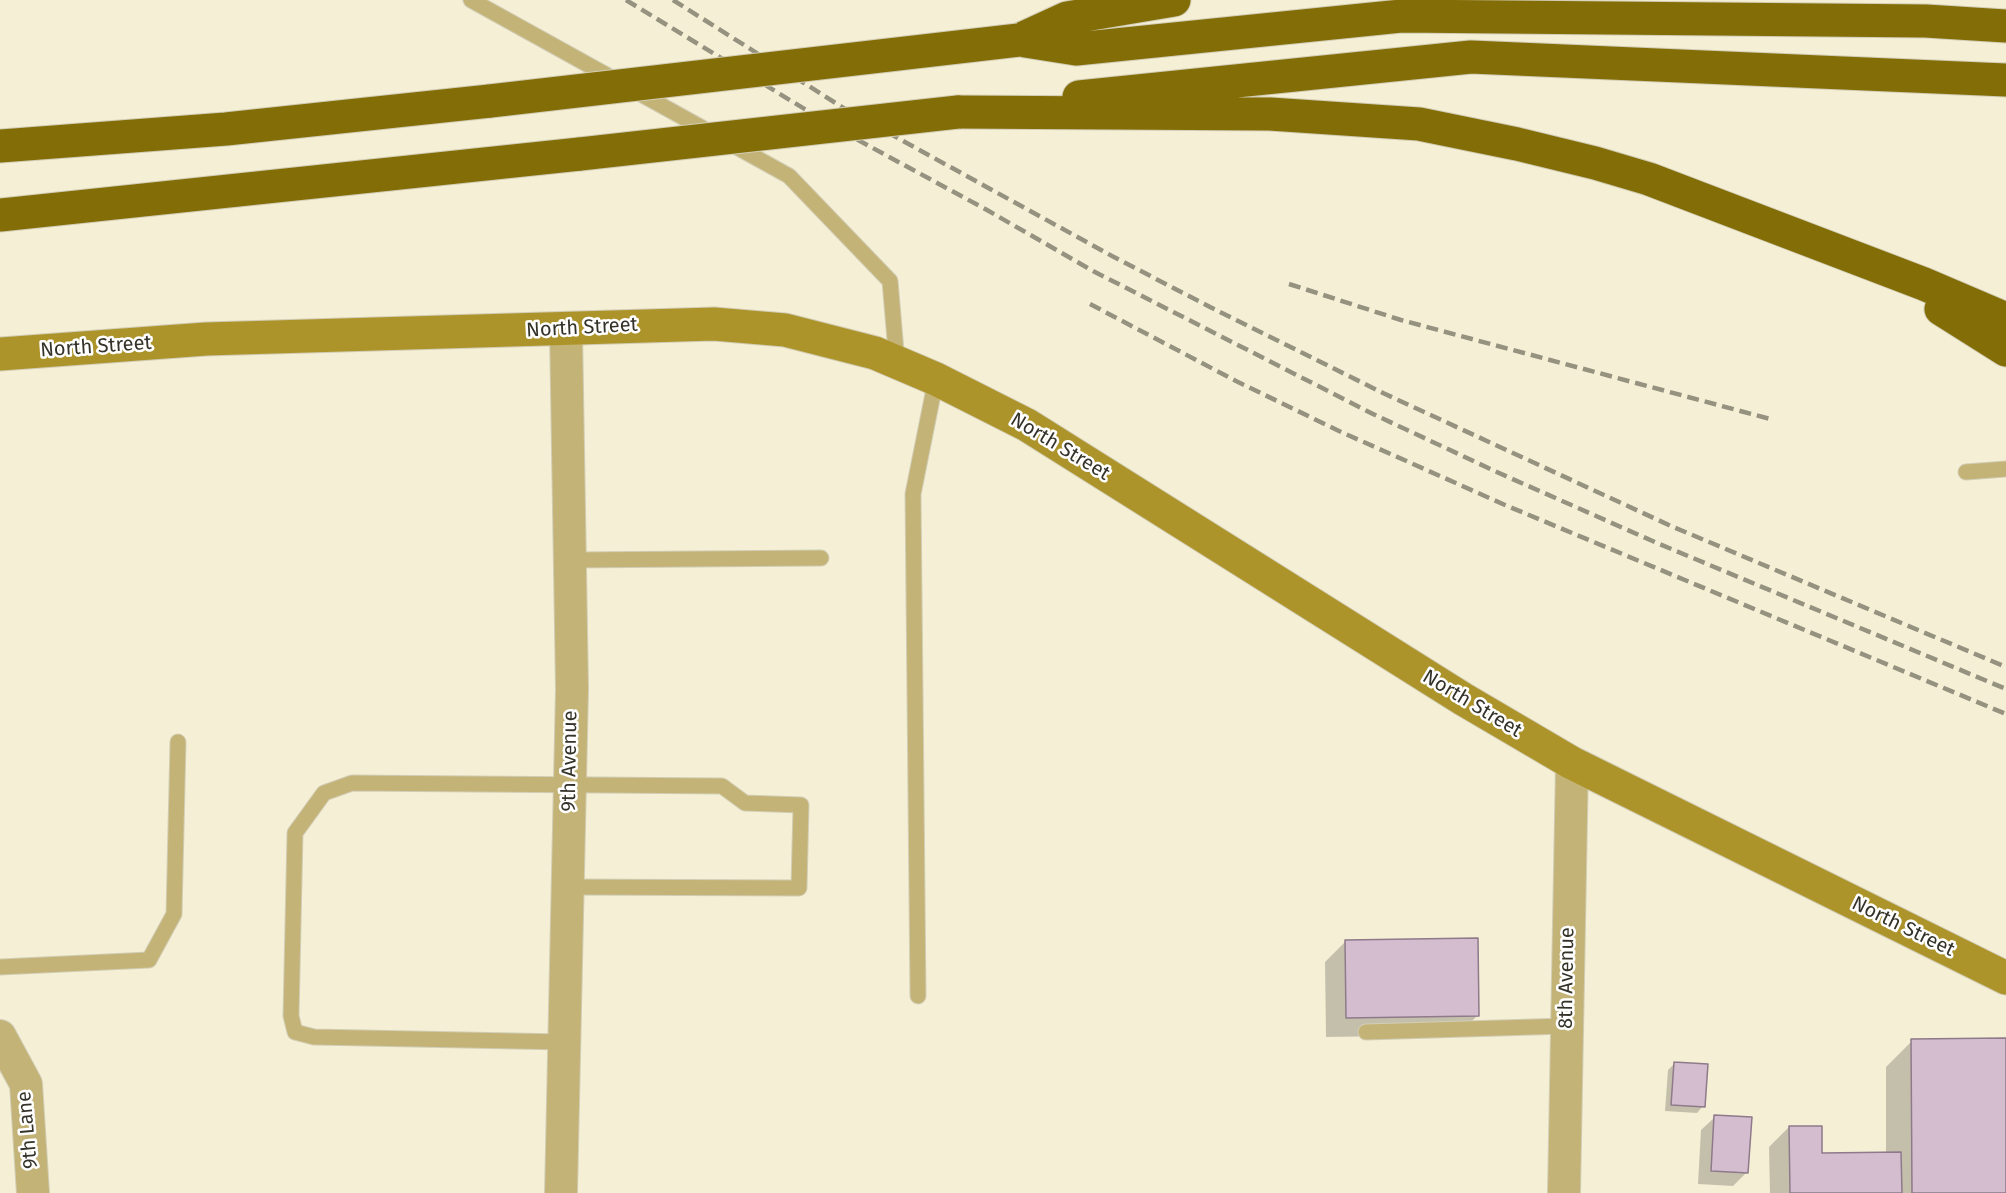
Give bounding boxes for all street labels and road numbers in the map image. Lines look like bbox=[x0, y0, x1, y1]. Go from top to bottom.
street label: North Street bbox=[526, 313, 638, 343]
street label: North Street bbox=[40, 331, 152, 363]
street label: North Street bbox=[1006, 408, 1114, 486]
street label: North Street bbox=[1418, 665, 1526, 743]
street label: 9th Avenue bbox=[557, 710, 583, 812]
street label: North Street bbox=[1848, 892, 1958, 962]
street label: 8th Avenue bbox=[1554, 927, 1580, 1029]
street label: 9th Lane bbox=[13, 1090, 43, 1170]

